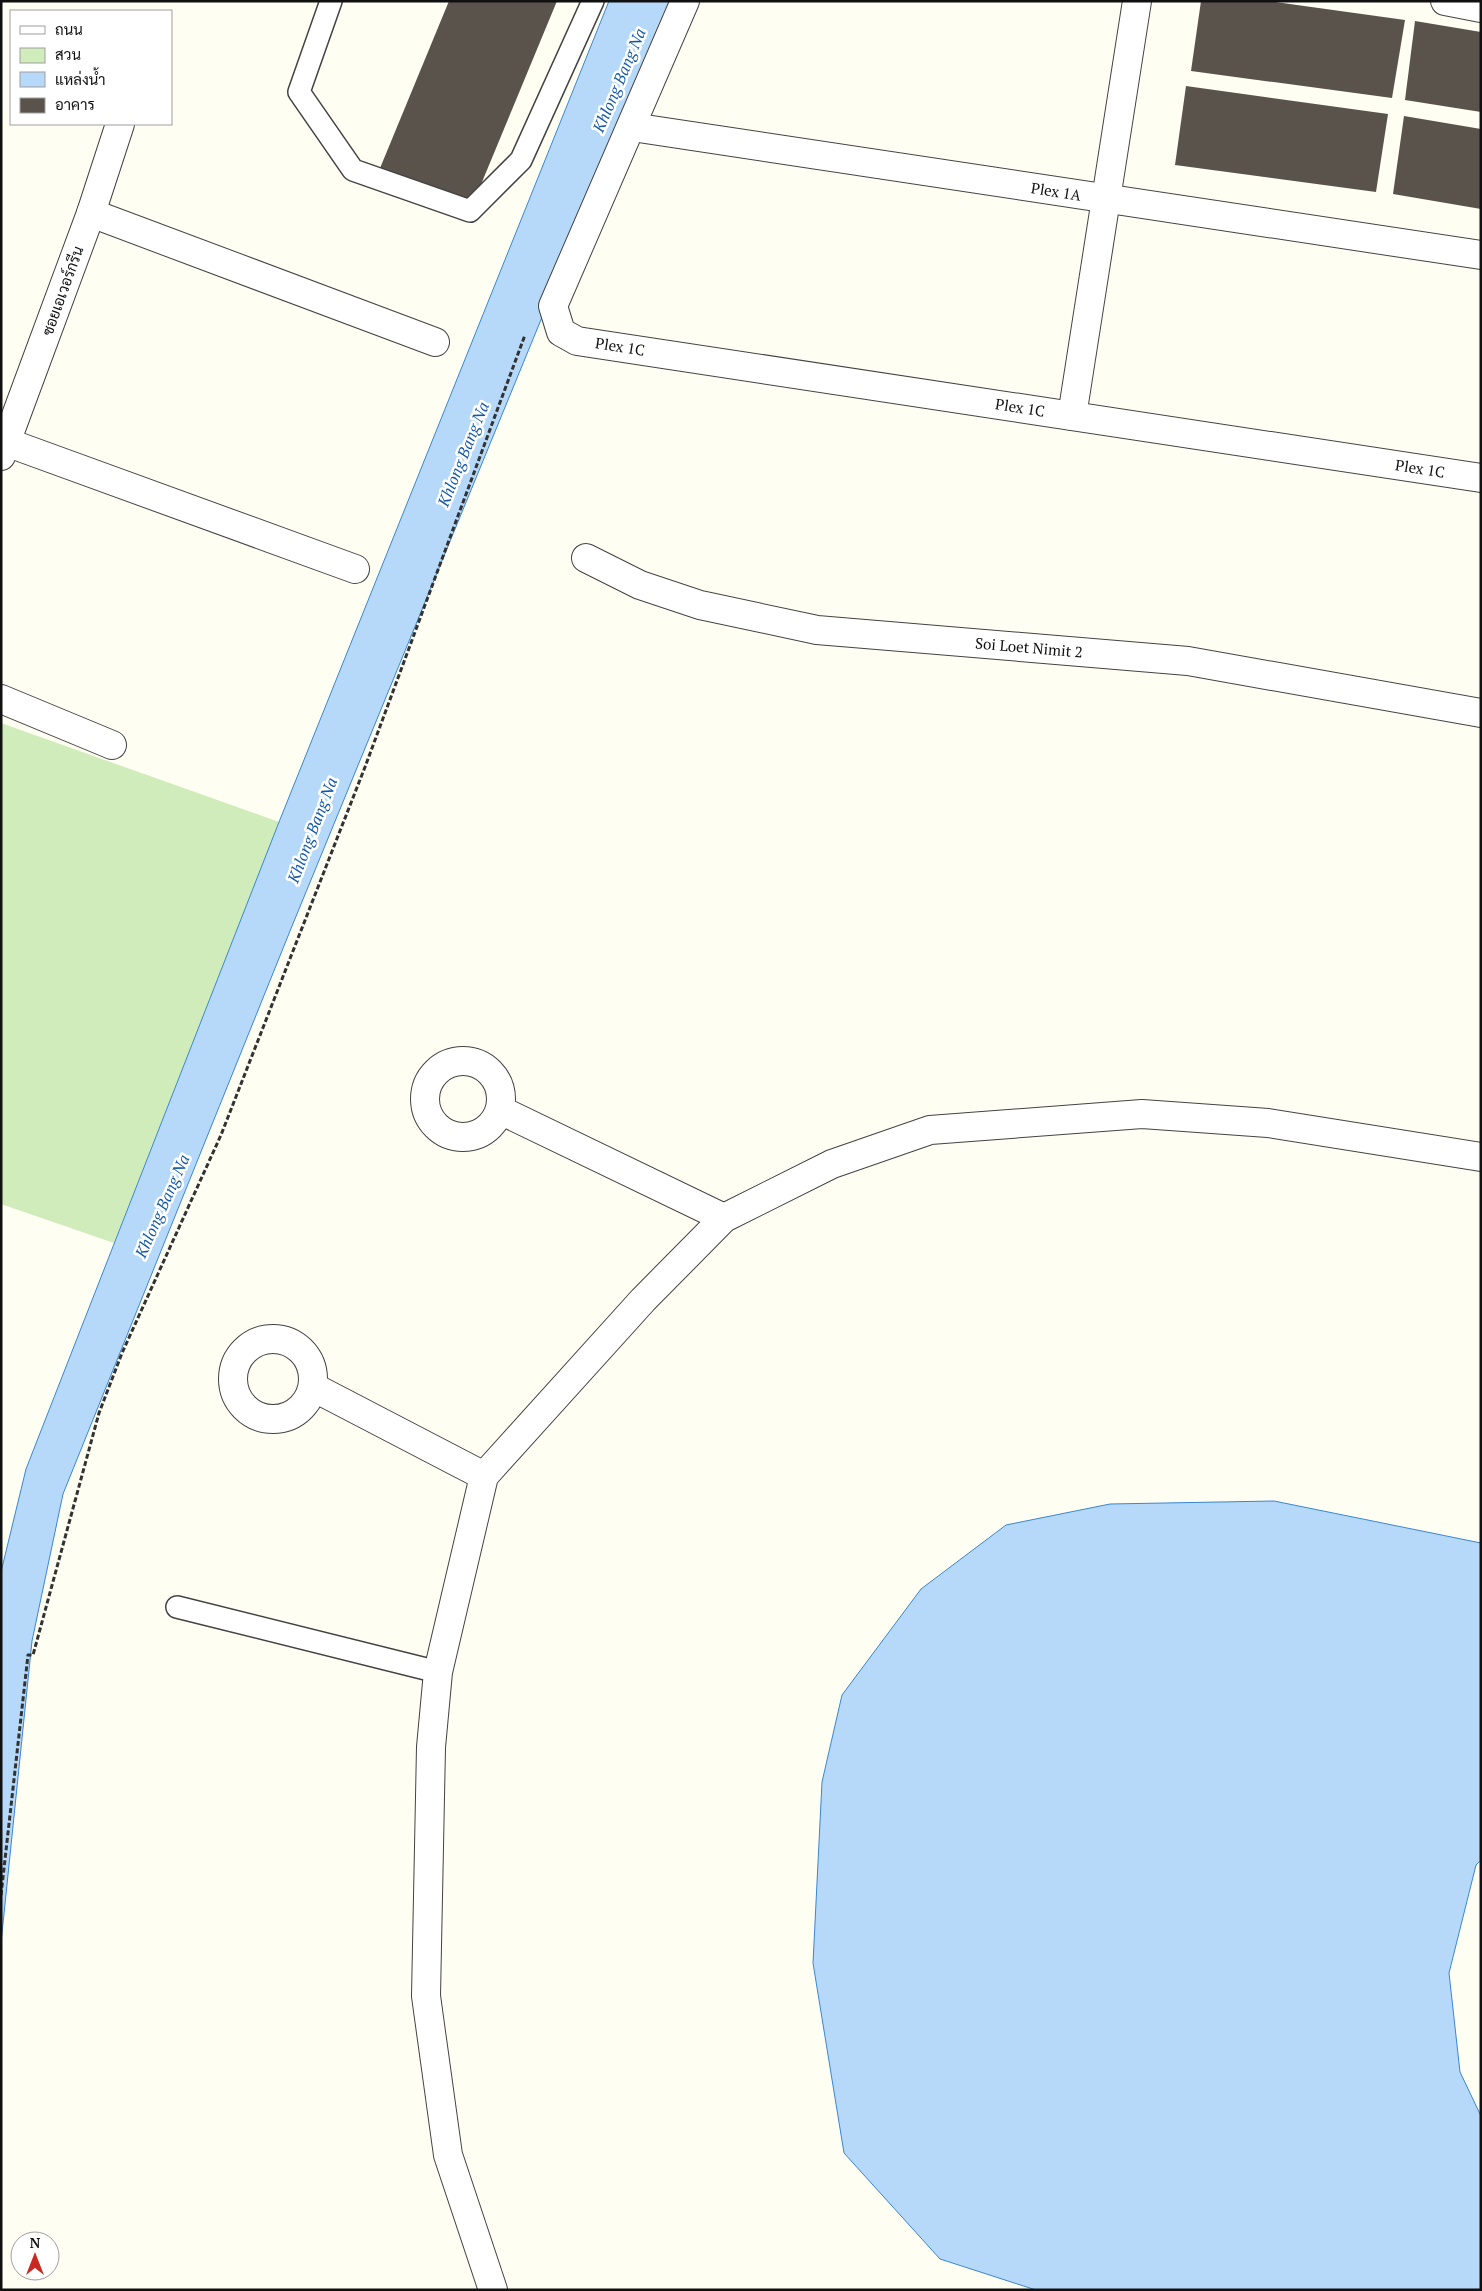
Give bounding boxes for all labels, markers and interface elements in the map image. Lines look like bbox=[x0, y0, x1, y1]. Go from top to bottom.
legend bbox=[10, 10, 172, 125]
text: ถนน bbox=[55, 19, 83, 39]
water label: Khlong Bang Na bbox=[587, 25, 651, 136]
text: สวน bbox=[55, 44, 81, 64]
text: แหล่งน้ำ bbox=[55, 67, 106, 89]
text: อาคาร bbox=[55, 94, 95, 114]
street label: Plex 1A bbox=[1030, 177, 1083, 205]
street label: ซอยเอเวอร์กรีน bbox=[37, 243, 88, 338]
street label: Plex 1C bbox=[594, 332, 646, 360]
street label: Plex 1C bbox=[994, 393, 1046, 421]
water label: Khlong Bang Na bbox=[432, 398, 494, 510]
street label: Plex 1C bbox=[1394, 454, 1446, 482]
street label: Soi Loet Nimit 2 bbox=[974, 632, 1084, 662]
water label: Khlong Bang Na bbox=[281, 774, 342, 887]
water label: Khlong Bang Na bbox=[129, 1151, 195, 1262]
north arrow bbox=[10, 2231, 60, 2281]
text: N bbox=[30, 2233, 41, 2252]

